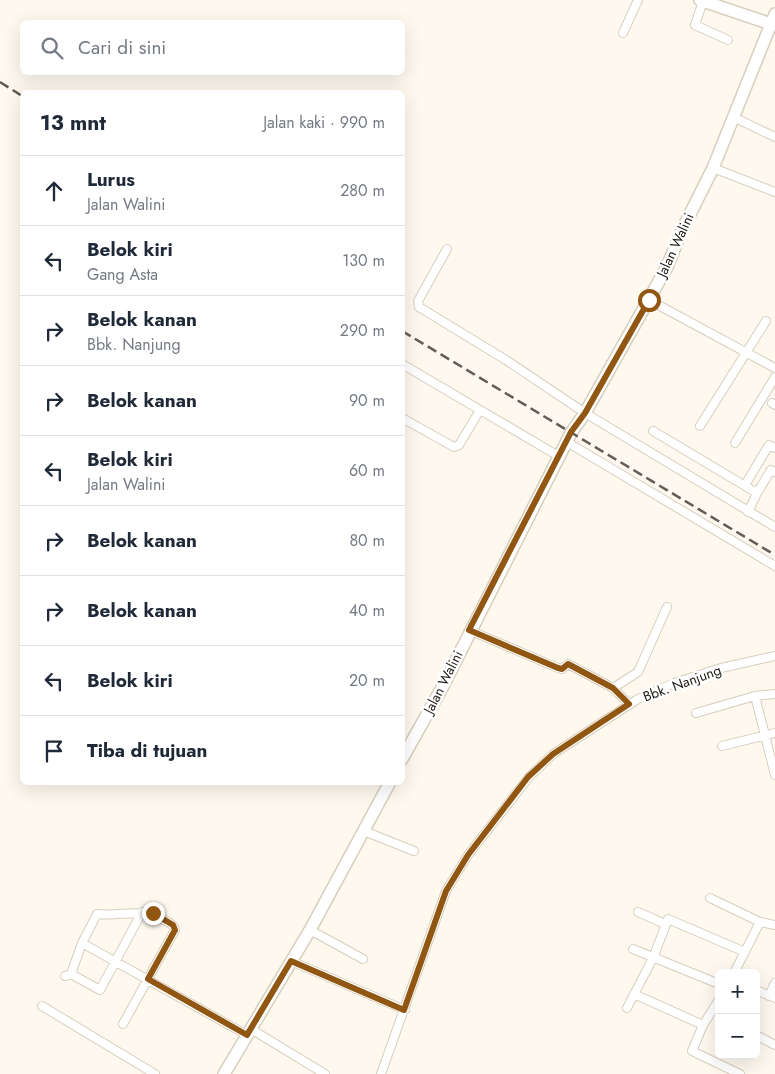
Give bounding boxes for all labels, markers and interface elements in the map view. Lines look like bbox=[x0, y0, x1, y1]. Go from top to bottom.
search box bbox=[20, 20, 405, 75]
icon: search bbox=[38, 34, 66, 62]
text: Cari di sini bbox=[78, 34, 166, 61]
text: 13 mnt bbox=[40, 108, 106, 138]
text: Jalan kaki · 990 m bbox=[263, 111, 385, 134]
text: Lurus bbox=[87, 166, 135, 193]
icon: ahead bbox=[40, 177, 68, 205]
text: 280 m bbox=[340, 179, 385, 202]
text: Jalan Walini bbox=[87, 193, 165, 216]
street label: Jalan Walini bbox=[651, 210, 699, 282]
text: Belok kiri bbox=[87, 236, 173, 263]
icon: left bbox=[40, 247, 68, 275]
text: 130 m bbox=[342, 249, 385, 272]
text: Gang Asta bbox=[87, 263, 158, 286]
route start bbox=[638, 289, 661, 312]
text: Belok kanan bbox=[87, 306, 197, 333]
icon: right bbox=[40, 317, 68, 345]
text: 290 m bbox=[340, 319, 385, 342]
text: Bbk. Nanjung bbox=[87, 333, 181, 356]
icon: right bbox=[40, 387, 68, 415]
text: Belok kanan bbox=[87, 387, 197, 414]
text: 90 m bbox=[349, 389, 385, 412]
text: Belok kiri bbox=[87, 446, 173, 473]
icon: left bbox=[40, 457, 68, 485]
text: 60 m bbox=[349, 459, 385, 482]
text: Jalan Walini bbox=[87, 473, 165, 496]
icon: right bbox=[40, 527, 68, 555]
text: Belok kanan bbox=[87, 527, 197, 554]
text: 80 m bbox=[349, 529, 385, 552]
icon: right bbox=[40, 597, 68, 625]
text: Belok kanan bbox=[87, 597, 197, 624]
text: 40 m bbox=[349, 599, 385, 622]
street label: Jalan Walini bbox=[418, 647, 467, 719]
street label: Bbk. Nanjung bbox=[640, 660, 724, 706]
icon: left bbox=[40, 667, 68, 695]
text: Belok kiri bbox=[87, 667, 173, 694]
text: 20 m bbox=[349, 669, 385, 692]
icon: arrive bbox=[40, 737, 68, 765]
text: Tiba di tujuan bbox=[87, 737, 207, 764]
route end bbox=[142, 902, 165, 925]
map controls bbox=[715, 969, 760, 1059]
button: + bbox=[715, 969, 760, 1014]
button: − bbox=[715, 1014, 760, 1059]

